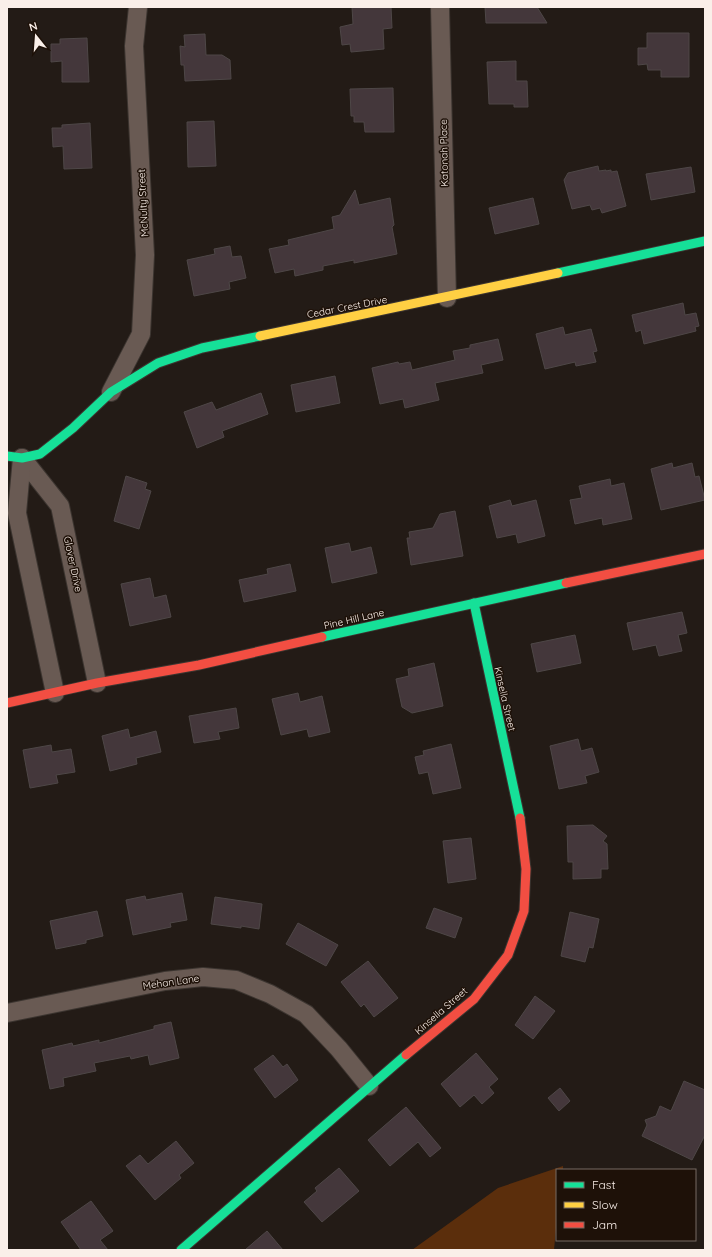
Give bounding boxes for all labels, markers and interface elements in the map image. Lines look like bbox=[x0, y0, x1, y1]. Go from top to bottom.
north arrow bbox=[16, 16, 56, 56]
text: N bbox=[27, 19, 39, 34]
street label: Katonah Place bbox=[437, 119, 451, 187]
street label: McNulty Street bbox=[135, 168, 151, 237]
street label: Cedar Crest Drive bbox=[306, 293, 389, 321]
street label: Glover Drive bbox=[61, 535, 85, 593]
street label: Pine Hill Lane bbox=[322, 606, 386, 632]
street label: Kinsella Street bbox=[491, 666, 519, 733]
street label: Mehan Lane bbox=[142, 972, 200, 992]
street label: Kinsella Street bbox=[412, 984, 471, 1037]
legend bbox=[556, 1169, 696, 1241]
text: Fast bbox=[592, 1177, 616, 1192]
text: Slow bbox=[592, 1197, 618, 1212]
text: Jam bbox=[592, 1217, 617, 1232]

